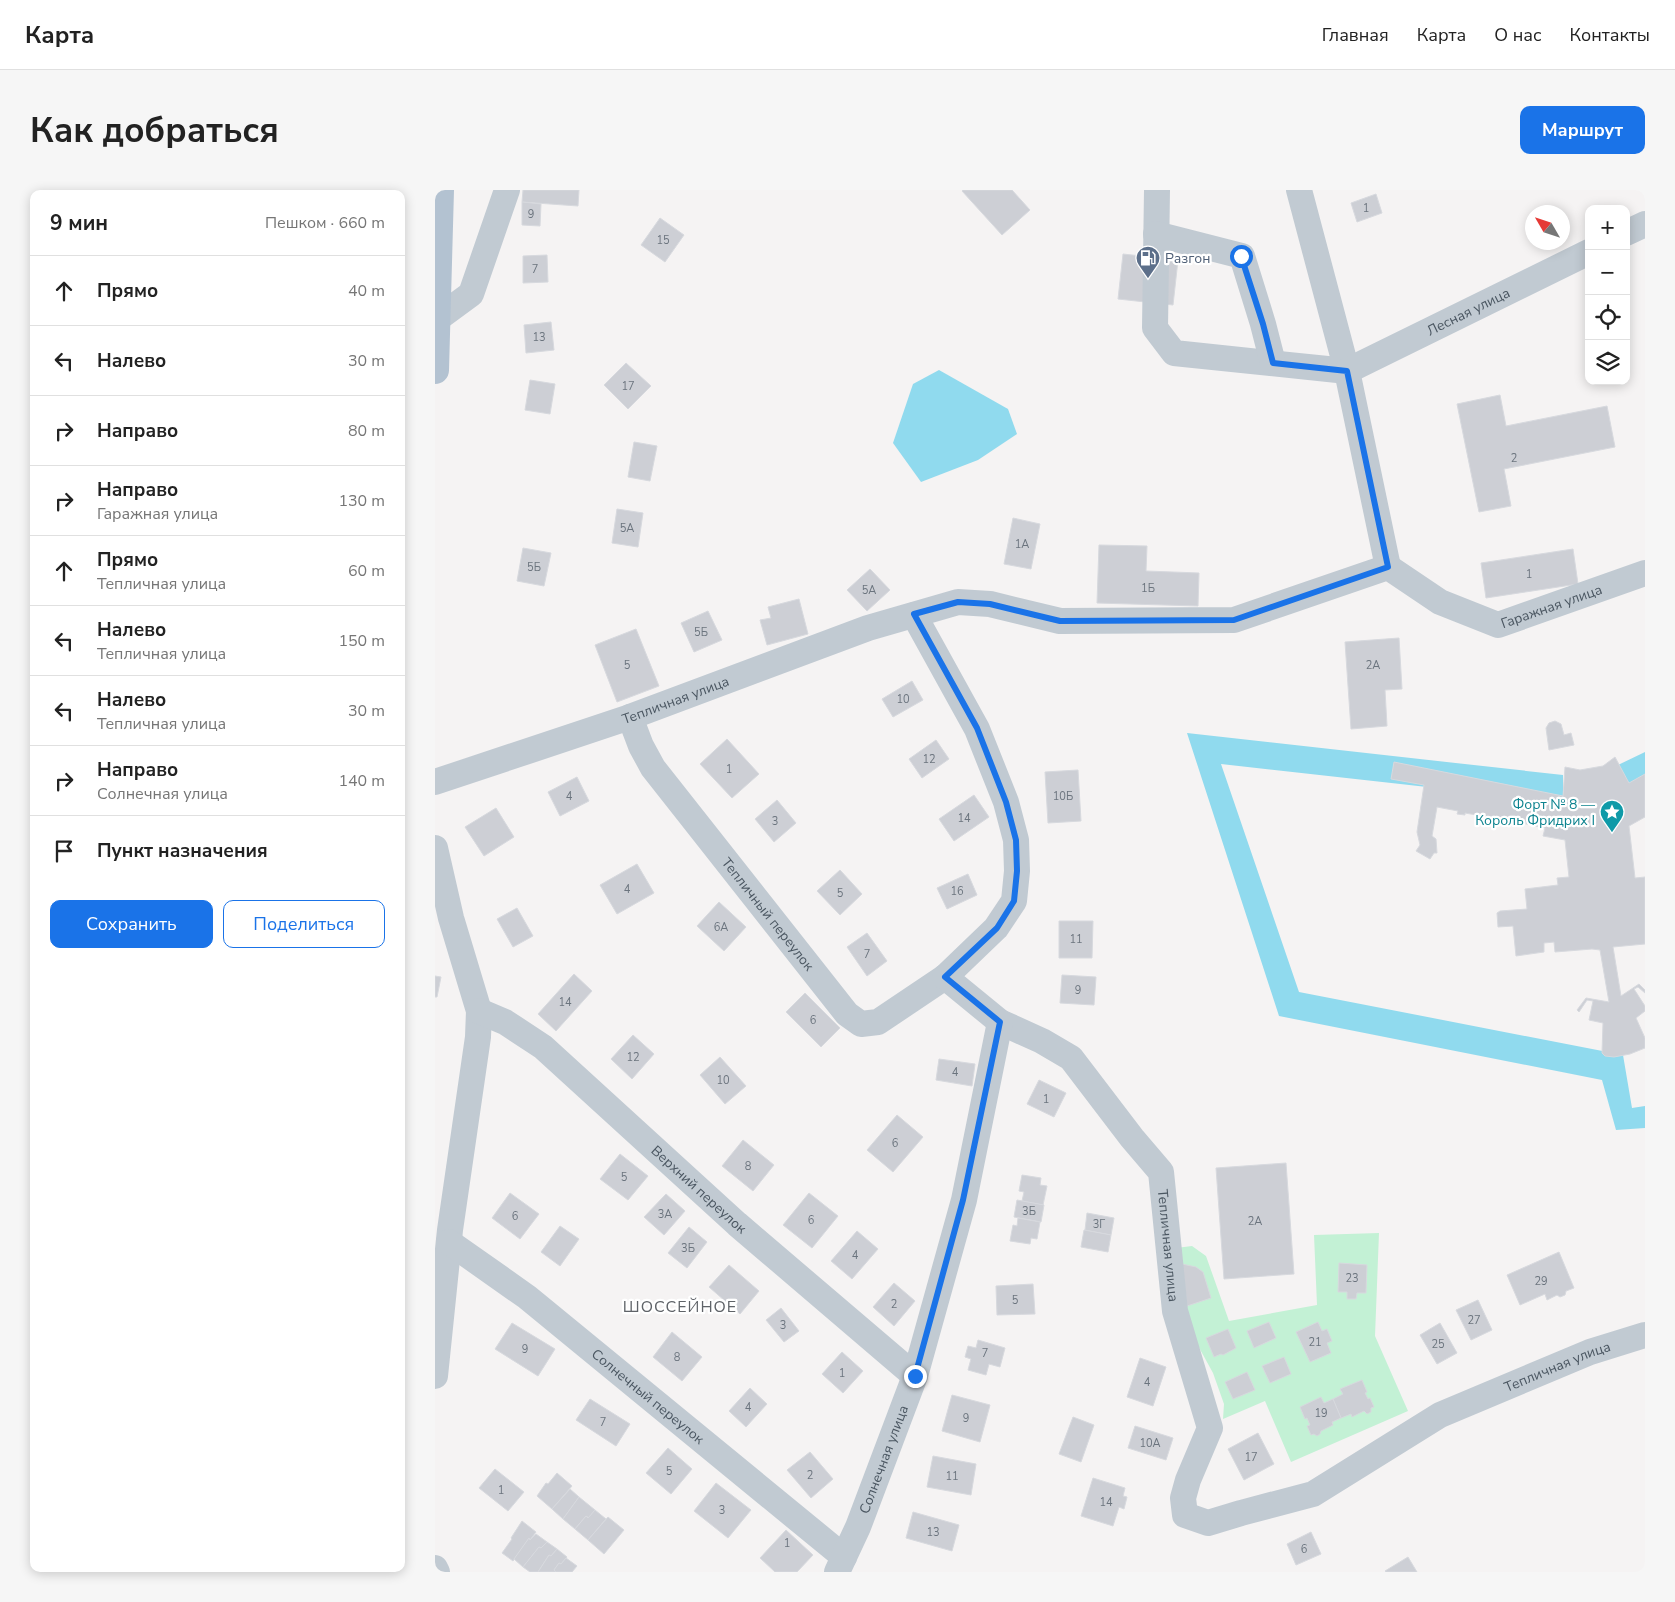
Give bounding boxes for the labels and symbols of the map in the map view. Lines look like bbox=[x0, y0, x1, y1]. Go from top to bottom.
house number: 1 bbox=[1363, 201, 1369, 216]
north arrow bbox=[1525, 205, 1570, 250]
house number: 9 bbox=[528, 207, 534, 222]
house number: 15 bbox=[656, 233, 670, 248]
fuel station icon: Разгон bbox=[1135, 245, 1161, 279]
route start bbox=[1230, 245, 1253, 268]
place label: Разгон bbox=[1165, 249, 1210, 268]
house number: 7 bbox=[532, 262, 538, 277]
street label: Лесная улица bbox=[1424, 283, 1513, 340]
house number: 13 bbox=[532, 330, 546, 345]
house number: 17 bbox=[621, 379, 635, 394]
house number: 2 bbox=[1511, 451, 1517, 466]
house number: 5А bbox=[620, 521, 634, 536]
house number: 1А bbox=[1015, 537, 1029, 552]
house number: 5Б bbox=[527, 560, 541, 575]
house number: 1 bbox=[1526, 567, 1532, 582]
street label: Гаражная улица bbox=[1498, 580, 1605, 633]
house number: 1Б bbox=[1141, 581, 1155, 596]
house number: 5А bbox=[862, 583, 876, 598]
house number: 5Б bbox=[694, 625, 708, 640]
house number: 5 bbox=[624, 658, 631, 673]
house number: 2А bbox=[1366, 658, 1380, 673]
street label: Тепличная улица bbox=[619, 672, 732, 729]
house number: 10 bbox=[896, 692, 910, 707]
house number: 12 bbox=[922, 752, 936, 767]
house number: 1 bbox=[726, 762, 732, 777]
house number: 4 bbox=[566, 789, 573, 804]
house number: 10Б bbox=[1053, 789, 1073, 804]
place label: Форт № 8 — Король Фридрих I bbox=[1475, 795, 1595, 830]
place icon: Форт № 8 — Король Фридрих I bbox=[1599, 799, 1625, 833]
house number: 14 bbox=[957, 811, 971, 826]
house number: 3 bbox=[772, 814, 778, 829]
street label: Тепличный переулок bbox=[717, 854, 819, 975]
house number: 4 bbox=[624, 882, 631, 897]
house number: 16 bbox=[950, 884, 964, 899]
house number: 5 bbox=[837, 886, 844, 901]
house number: 6А bbox=[714, 920, 728, 935]
house number: 11 bbox=[1069, 932, 1083, 947]
house number: 7 bbox=[864, 947, 870, 962]
house number: 9 bbox=[1075, 983, 1081, 998]
house number: 14 bbox=[558, 995, 572, 1010]
house number: 6 bbox=[810, 1013, 817, 1028]
house number: 12 bbox=[626, 1050, 640, 1065]
house number: 4 bbox=[952, 1065, 959, 1080]
house number: 10 bbox=[716, 1073, 730, 1088]
house number: 1 bbox=[1043, 1092, 1049, 1107]
house number: 6 bbox=[892, 1136, 899, 1151]
street label: Верхний переулок bbox=[647, 1141, 751, 1239]
house number: 8 bbox=[745, 1159, 752, 1174]
house number: 5 bbox=[621, 1170, 628, 1185]
street label: Тепличная улица bbox=[1153, 1188, 1183, 1303]
house number: 3Б bbox=[1022, 1204, 1036, 1219]
house number: 3А bbox=[658, 1207, 672, 1222]
house number: 6 bbox=[512, 1209, 519, 1224]
house number: 6 bbox=[808, 1213, 815, 1228]
house number: 2А bbox=[1248, 1214, 1262, 1229]
house number: 3Г bbox=[1093, 1217, 1105, 1232]
house number: 3Б bbox=[681, 1241, 695, 1256]
house number: 4 bbox=[852, 1248, 859, 1263]
house number: 23 bbox=[1345, 1271, 1359, 1286]
house number: 29 bbox=[1534, 1274, 1548, 1289]
house number: 5 bbox=[1012, 1293, 1019, 1308]
district label: ШОССЕЙНОЕ bbox=[623, 1296, 737, 1318]
house number: 2 bbox=[891, 1297, 897, 1312]
house number: 27 bbox=[1467, 1313, 1481, 1328]
house number: 3 bbox=[780, 1318, 786, 1333]
house number: 21 bbox=[1308, 1335, 1322, 1350]
house number: 25 bbox=[1431, 1337, 1445, 1352]
street label: Тепличная улица bbox=[1501, 1337, 1613, 1397]
house number: 9 bbox=[522, 1342, 528, 1357]
street label: Солнечный переулок bbox=[587, 1345, 709, 1449]
house number: 7 bbox=[982, 1346, 988, 1361]
house number: 8 bbox=[674, 1350, 681, 1365]
route end bbox=[904, 1365, 927, 1388]
house number: 1 bbox=[839, 1366, 845, 1381]
house number: 4 bbox=[1144, 1375, 1151, 1390]
house number: 4 bbox=[745, 1400, 752, 1415]
street label: Солнечная улица bbox=[855, 1402, 913, 1517]
house number: 19 bbox=[1314, 1406, 1328, 1421]
house number: 9 bbox=[963, 1411, 969, 1426]
house number: 7 bbox=[600, 1415, 606, 1430]
house number: 10А bbox=[1139, 1436, 1161, 1451]
house number: 17 bbox=[1244, 1450, 1258, 1465]
house number: 5 bbox=[666, 1464, 673, 1479]
house number: 2 bbox=[807, 1468, 813, 1483]
house number: 11 bbox=[945, 1469, 959, 1484]
house number: 1 bbox=[498, 1483, 504, 1498]
house number: 14 bbox=[1099, 1495, 1113, 1510]
house number: 3 bbox=[719, 1503, 725, 1518]
house number: 13 bbox=[926, 1525, 940, 1540]
house number: 1 bbox=[784, 1536, 790, 1551]
house number: 6 bbox=[1301, 1542, 1308, 1557]

